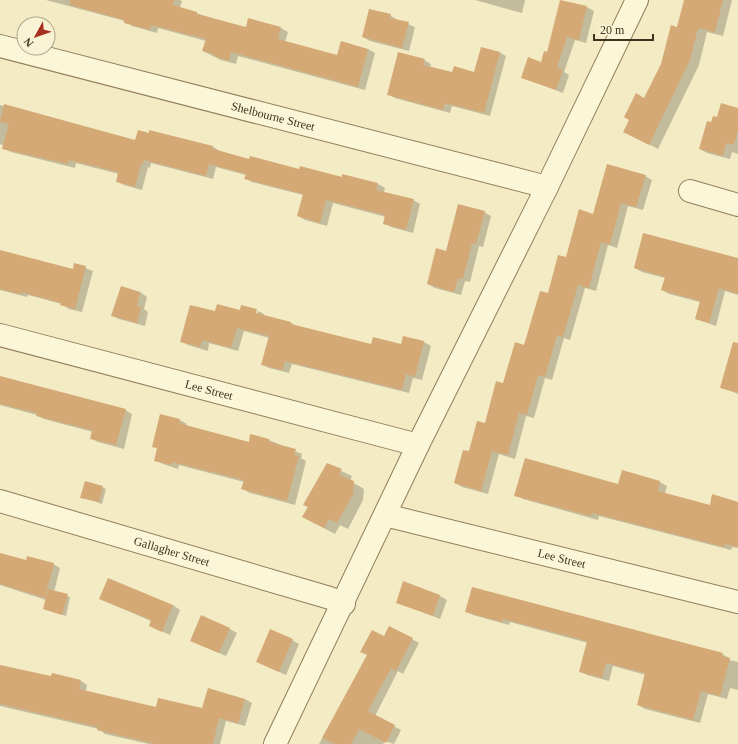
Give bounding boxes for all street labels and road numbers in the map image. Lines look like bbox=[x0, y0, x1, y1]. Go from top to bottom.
street label: Shelbourne Street bbox=[230, 99, 317, 134]
street label: Lee Street bbox=[183, 377, 235, 403]
street label: Gallagher Street bbox=[132, 534, 212, 569]
street label: Lee Street bbox=[536, 546, 588, 571]

